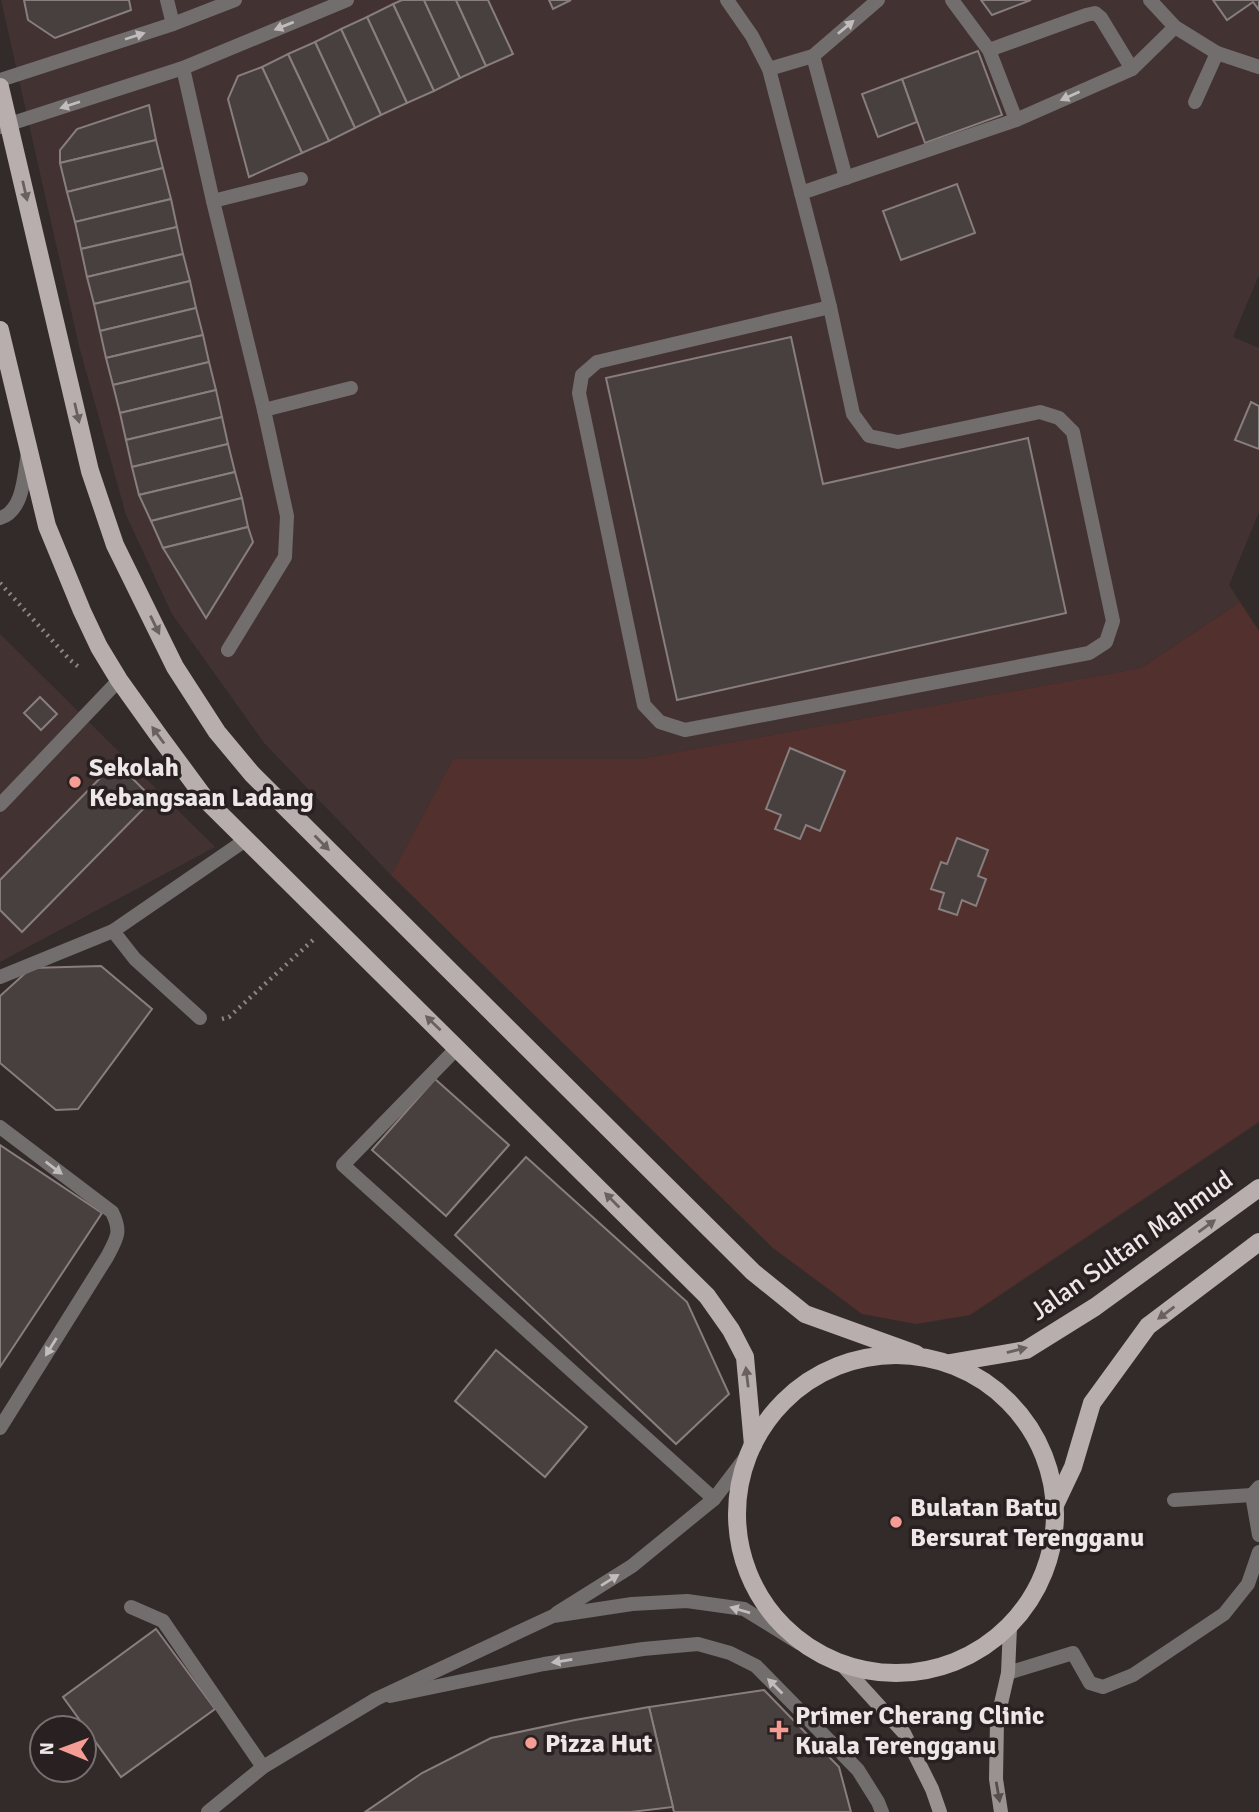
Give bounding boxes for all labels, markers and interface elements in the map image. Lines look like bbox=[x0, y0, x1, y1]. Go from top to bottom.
one-way arrow bbox=[838, 20, 855, 35]
one-way arrow bbox=[273, 21, 294, 32]
one-way arrow bbox=[124, 31, 145, 41]
one-way arrow bbox=[1059, 91, 1080, 102]
one-way arrow bbox=[60, 100, 81, 110]
one-way arrow bbox=[20, 180, 31, 202]
one-way arrow bbox=[71, 402, 82, 424]
one-way arrow bbox=[149, 615, 160, 635]
one-way arrow bbox=[151, 726, 165, 744]
place label: Sekolah Kebangsaan Ladang bbox=[89, 752, 314, 814]
marker: Sekolah Kebangsaan Ladang bbox=[67, 774, 83, 790]
one-way arrow bbox=[314, 835, 330, 851]
one-way arrow bbox=[425, 1015, 442, 1031]
one-way arrow bbox=[45, 1160, 63, 1175]
street label: Jalan Sultan Mahmud bbox=[1024, 1164, 1239, 1328]
one-way arrow bbox=[603, 1192, 620, 1209]
one-way arrow bbox=[1198, 1219, 1216, 1233]
one-way arrow bbox=[1157, 1305, 1175, 1319]
one-way arrow bbox=[44, 1337, 57, 1357]
one-way arrow bbox=[1006, 1344, 1028, 1355]
one-way arrow bbox=[742, 1366, 753, 1388]
place label: Bulatan Batu Bersurat Terengganu bbox=[910, 1492, 1144, 1554]
marker: Bulatan Batu Bersurat Terengganu bbox=[888, 1514, 904, 1530]
one-way arrow bbox=[601, 1573, 620, 1586]
one-way arrow bbox=[729, 1604, 751, 1615]
one-way arrow bbox=[551, 1656, 573, 1667]
one-way arrow bbox=[767, 1678, 784, 1695]
place label: Primer Cherang Clinic Kuala Terengganu bbox=[795, 1700, 1044, 1762]
north arrow bbox=[28, 1714, 98, 1784]
marker: Primer Cherang Clinic Kuala Terengganu bbox=[769, 1720, 789, 1740]
place label: Pizza Hut bbox=[545, 1728, 653, 1760]
marker: Pizza Hut bbox=[523, 1735, 539, 1751]
text: N bbox=[35, 1742, 59, 1756]
one-way arrow bbox=[993, 1781, 1004, 1803]

